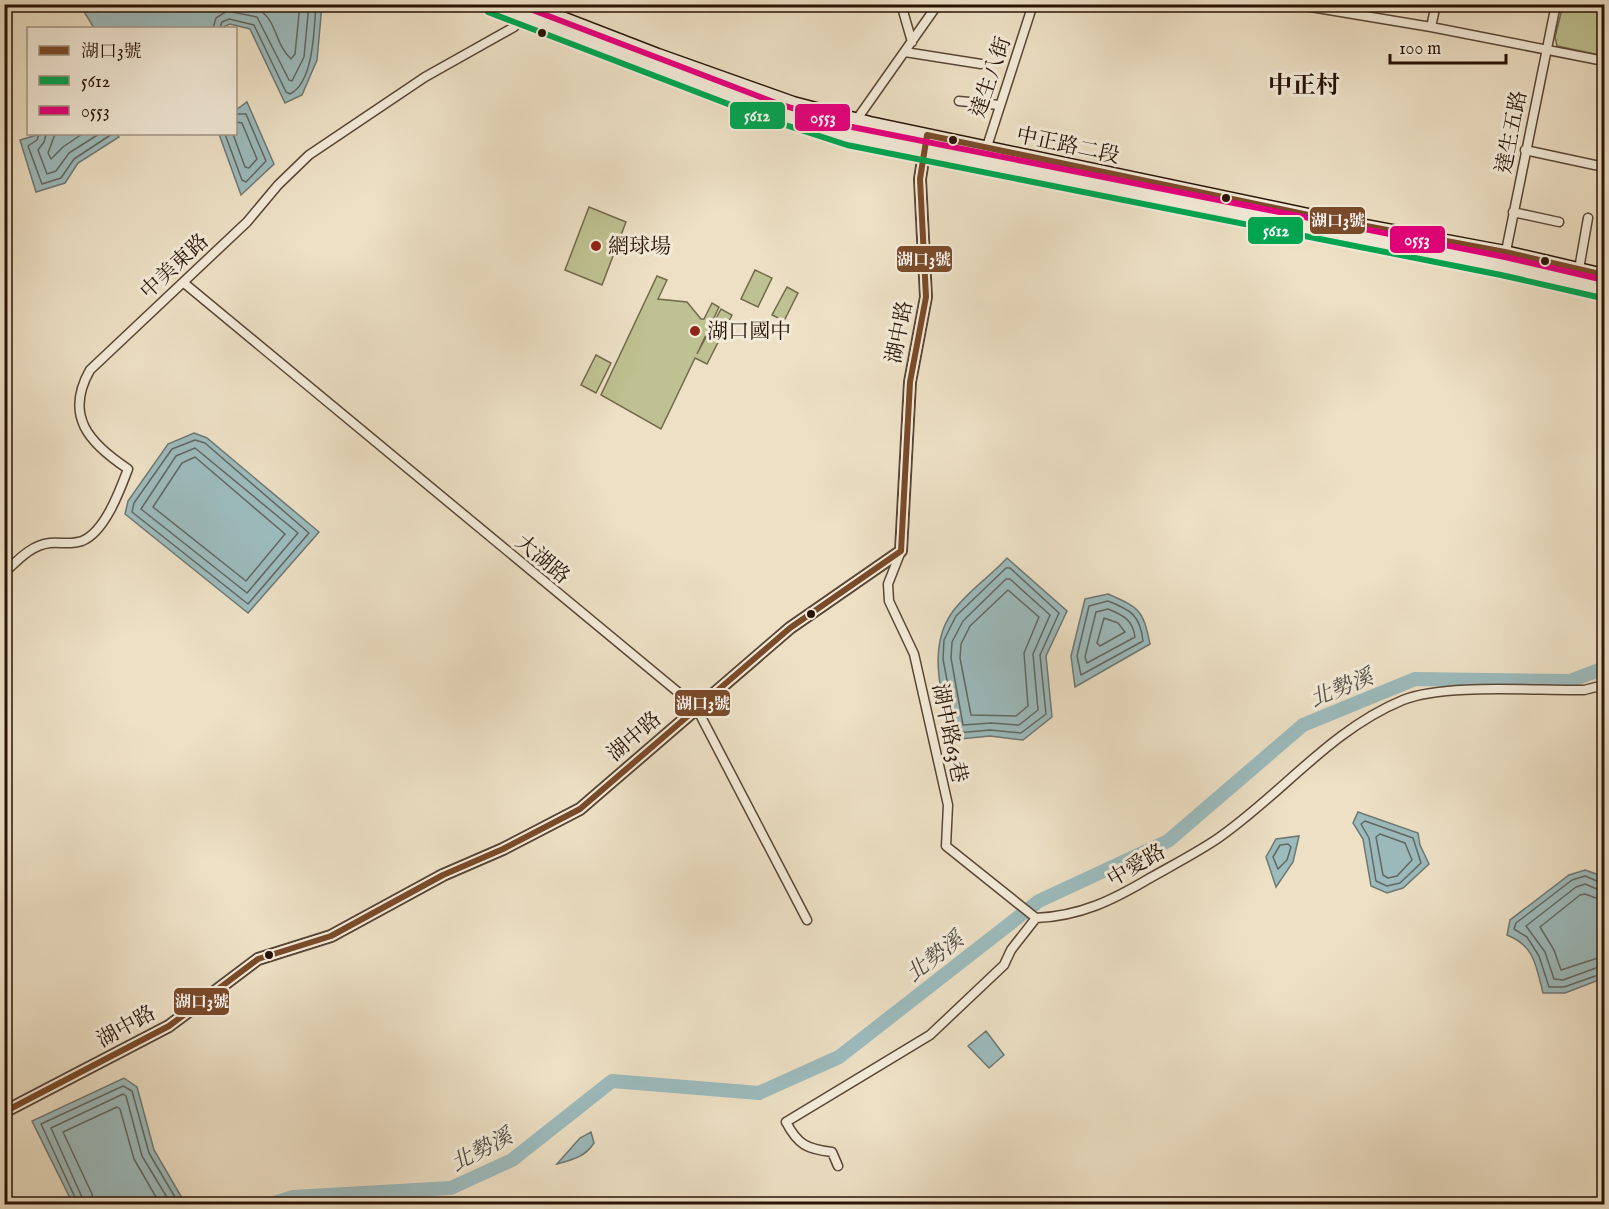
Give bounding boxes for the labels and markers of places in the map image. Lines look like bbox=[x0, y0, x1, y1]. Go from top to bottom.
unlabelled marker bbox=[536, 27, 548, 39]
unlabelled marker bbox=[947, 134, 959, 146]
unlabelled marker bbox=[1220, 192, 1232, 204]
place label: 網球場 bbox=[608, 234, 671, 261]
marker: 網球場 bbox=[589, 239, 603, 253]
unlabelled marker bbox=[1539, 255, 1551, 267]
place label: 湖口國中 bbox=[707, 319, 791, 346]
marker: 湖口國中 bbox=[688, 324, 702, 338]
unlabelled marker bbox=[805, 608, 817, 620]
unlabelled marker bbox=[263, 949, 275, 961]

